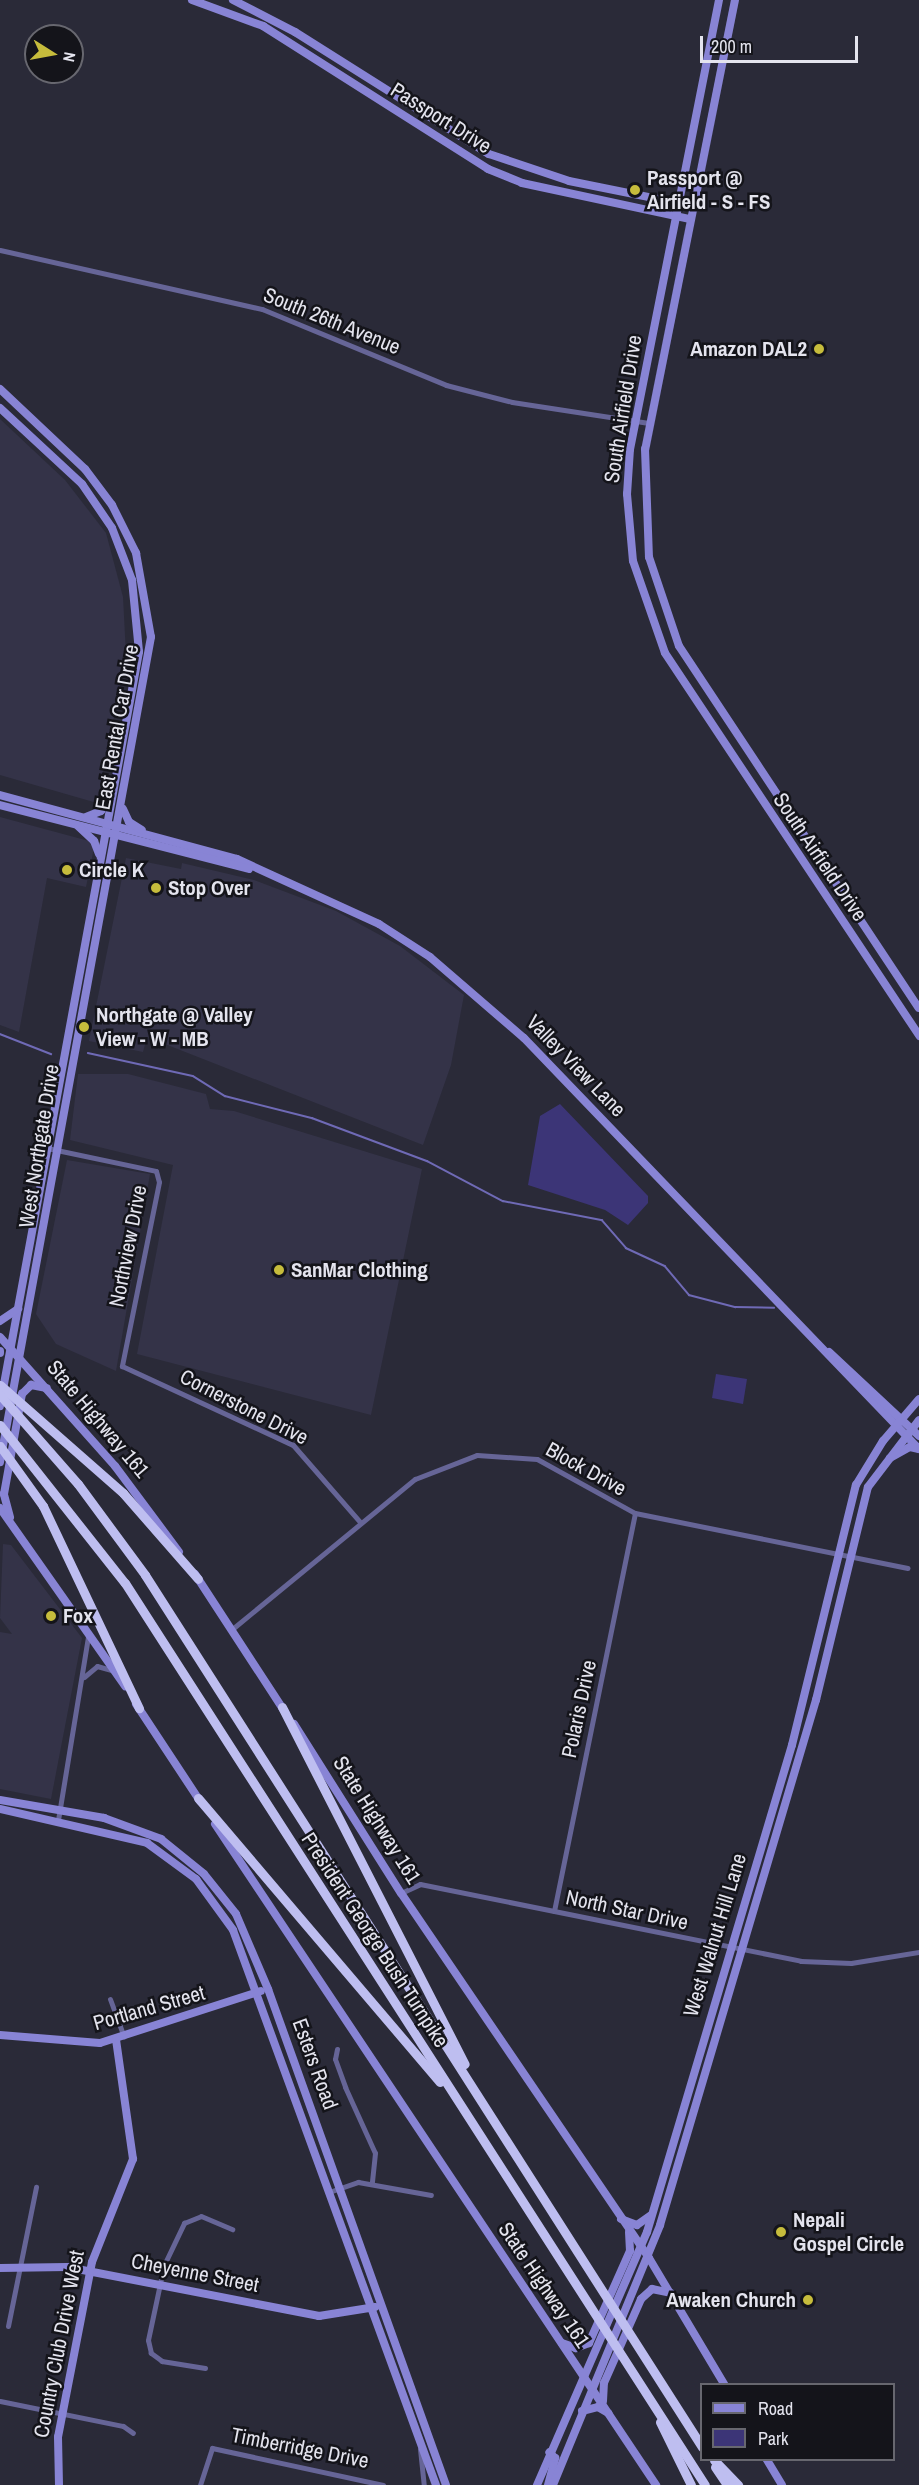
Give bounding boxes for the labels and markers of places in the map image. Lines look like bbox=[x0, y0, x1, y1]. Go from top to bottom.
place label: Passport @ Airfield - S - FS bbox=[647, 165, 770, 215]
marker: Passport @ Airfield - S - FS bbox=[628, 183, 642, 197]
place label: Amazon DAL2 bbox=[690, 336, 807, 362]
marker: Amazon DAL2 bbox=[812, 342, 826, 356]
place label: Circle K bbox=[79, 857, 144, 883]
marker: Circle K bbox=[60, 863, 74, 877]
place label: Stop Over bbox=[168, 875, 250, 901]
marker: Stop Over bbox=[149, 881, 163, 895]
place label: Northgate @ Valley View - W - MB bbox=[96, 1002, 253, 1052]
marker: Northgate @ Valley View - W - MB bbox=[77, 1020, 91, 1034]
place label: SanMar Clothing bbox=[291, 1257, 428, 1283]
marker: SanMar Clothing bbox=[272, 1263, 286, 1277]
place label: Fox bbox=[63, 1603, 93, 1629]
marker: Fox bbox=[44, 1609, 58, 1623]
place label: Nepali Gospel Circle bbox=[793, 2207, 904, 2257]
marker: Nepali Gospel Circle bbox=[774, 2225, 788, 2239]
place label: Awaken Church bbox=[666, 2287, 796, 2313]
marker: Awaken Church bbox=[801, 2293, 815, 2307]

